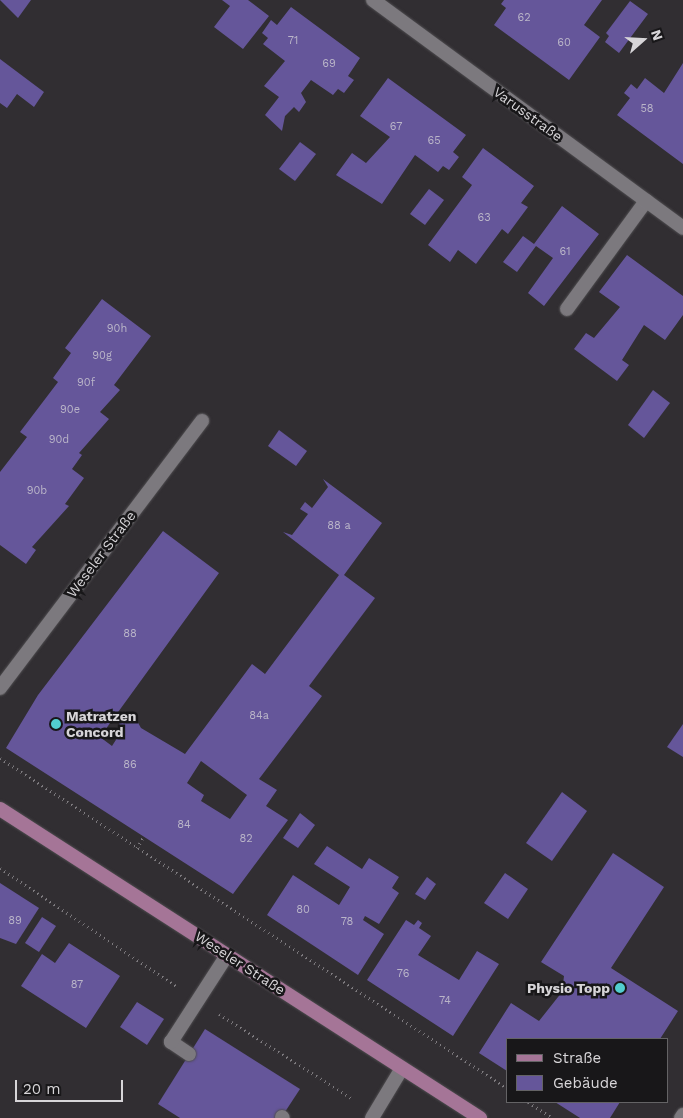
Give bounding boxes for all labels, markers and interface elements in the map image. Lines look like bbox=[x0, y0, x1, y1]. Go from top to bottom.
house number: 62 bbox=[517, 11, 531, 25]
north arrow bbox=[618, 15, 668, 65]
text: N bbox=[648, 28, 666, 43]
house number: 71 bbox=[288, 34, 298, 48]
house number: 60 bbox=[557, 36, 571, 50]
house number: 69 bbox=[322, 57, 336, 71]
street label: Varusstraße bbox=[490, 83, 566, 145]
house number: 58 bbox=[640, 102, 654, 116]
house number: 67 bbox=[390, 120, 402, 134]
house number: 65 bbox=[427, 134, 441, 148]
house number: 63 bbox=[477, 211, 491, 225]
house number: 61 bbox=[560, 245, 570, 259]
house number: 90h bbox=[107, 322, 127, 336]
house number: 90g bbox=[92, 349, 112, 363]
house number: 90f bbox=[77, 376, 95, 390]
house number: 90e bbox=[60, 403, 80, 417]
house number: 90d bbox=[49, 433, 69, 447]
house number: 90b bbox=[27, 484, 47, 498]
street label: Weseler Straße bbox=[63, 507, 139, 601]
house number: 88 a bbox=[327, 519, 351, 533]
house number: 88 bbox=[123, 627, 137, 641]
place label: Matratzen Concord bbox=[66, 708, 137, 740]
house number: 84a bbox=[249, 709, 269, 723]
marker: Matratzen Concord bbox=[50, 718, 62, 730]
house number: 86 bbox=[123, 758, 137, 772]
house number: 84 bbox=[177, 818, 191, 832]
house number: 82 bbox=[239, 832, 253, 846]
house number: 80 bbox=[296, 903, 310, 917]
house number: 89 bbox=[8, 914, 22, 928]
house number: 78 bbox=[341, 915, 353, 929]
street label: Weseler Straße bbox=[192, 928, 288, 998]
house number: 76 bbox=[397, 967, 409, 981]
house number: 87 bbox=[71, 978, 83, 992]
place label: Physio Topp bbox=[527, 980, 610, 996]
marker: Physio Topp bbox=[614, 982, 626, 994]
house number: 74 bbox=[439, 994, 451, 1008]
legend bbox=[506, 1038, 668, 1103]
text: Straße bbox=[553, 1049, 601, 1067]
scale bar bbox=[18, 1070, 125, 1102]
text: Gebäude bbox=[553, 1074, 618, 1092]
text: 20 m bbox=[23, 1080, 61, 1098]

